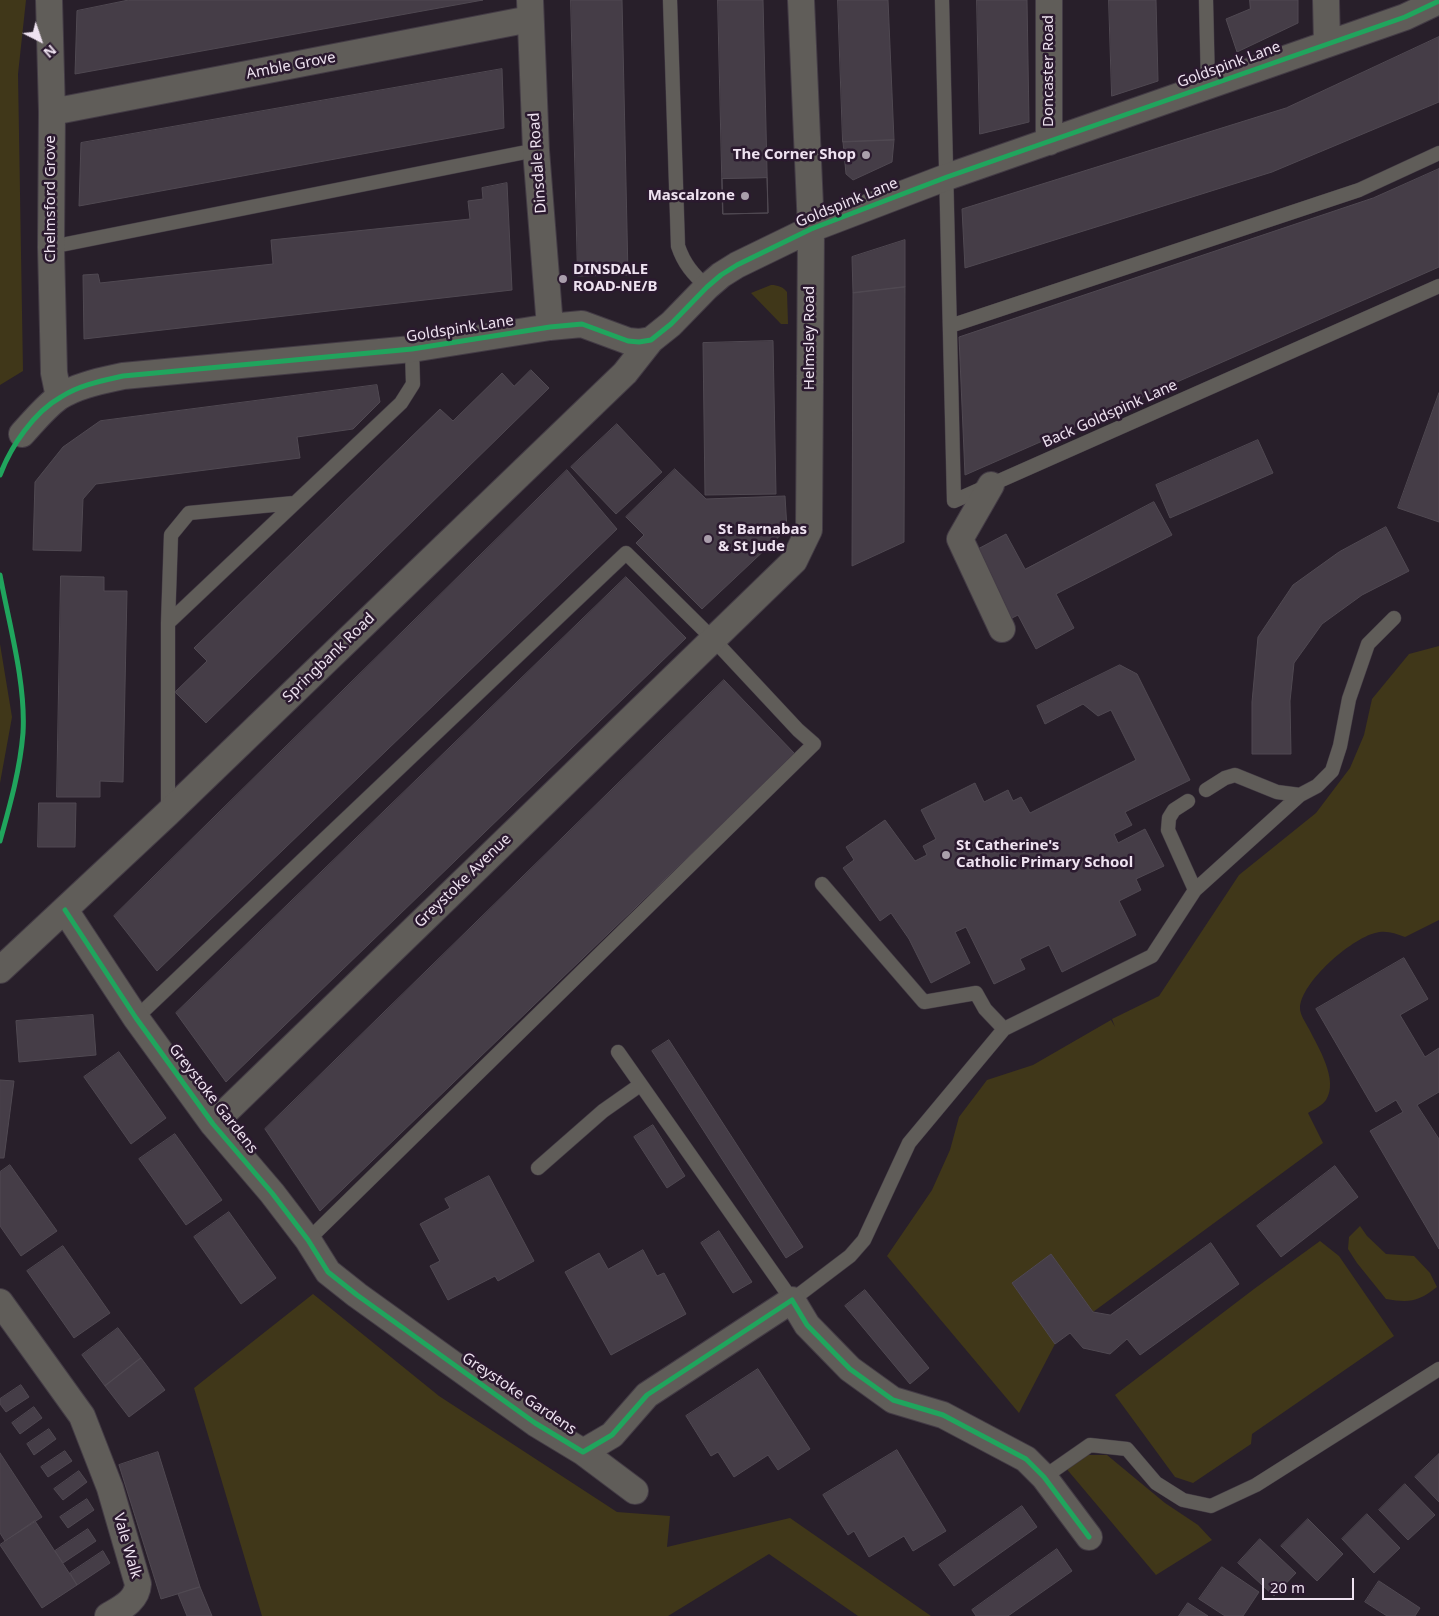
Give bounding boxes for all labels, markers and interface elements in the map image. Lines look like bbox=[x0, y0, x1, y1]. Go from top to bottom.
north arrow bbox=[15, 15, 65, 65]
street label: Doncaster Road bbox=[1040, 15, 1058, 127]
street label: Goldspink Lane bbox=[1175, 38, 1283, 92]
text: N bbox=[40, 41, 61, 63]
street label: Amble Grove bbox=[245, 49, 337, 83]
street label: Dinsdale Road bbox=[525, 112, 551, 214]
street label: Chelmsford Grove bbox=[42, 135, 60, 263]
place label: The Corner Shop bbox=[733, 146, 856, 164]
marker: The Corner Shop bbox=[860, 149, 872, 161]
street label: Goldspink Lane bbox=[793, 174, 901, 232]
place label: Mascalzone bbox=[648, 187, 735, 205]
marker: Mascalzone bbox=[739, 190, 751, 202]
place label: DINSDALE ROAD-NE/B bbox=[573, 261, 657, 296]
marker: DINSDALE ROAD-NE/B bbox=[557, 273, 569, 285]
street label: Helmsley Road bbox=[801, 286, 819, 390]
street label: Goldspink Lane bbox=[405, 312, 515, 346]
street label: Back Goldspink Lane bbox=[1040, 376, 1180, 452]
place label: St Barnabas & St Jude bbox=[718, 521, 807, 556]
marker: St Barnabas & St Jude bbox=[702, 533, 714, 545]
street label: Springbank Road bbox=[279, 610, 379, 706]
street label: Greystoke Avenue bbox=[411, 830, 515, 932]
place label: St Catherine's Catholic Primary School bbox=[956, 837, 1133, 872]
marker: St Catherine's Catholic Primary School bbox=[940, 849, 952, 861]
street label: Greystoke Gardens bbox=[165, 1041, 261, 1157]
street label: Greystoke Gardens bbox=[458, 1349, 580, 1439]
street label: Vale Walk bbox=[109, 1511, 145, 1581]
scale bar bbox=[1264, 1568, 1356, 1600]
text: 20 m bbox=[1270, 1577, 1305, 1597]

